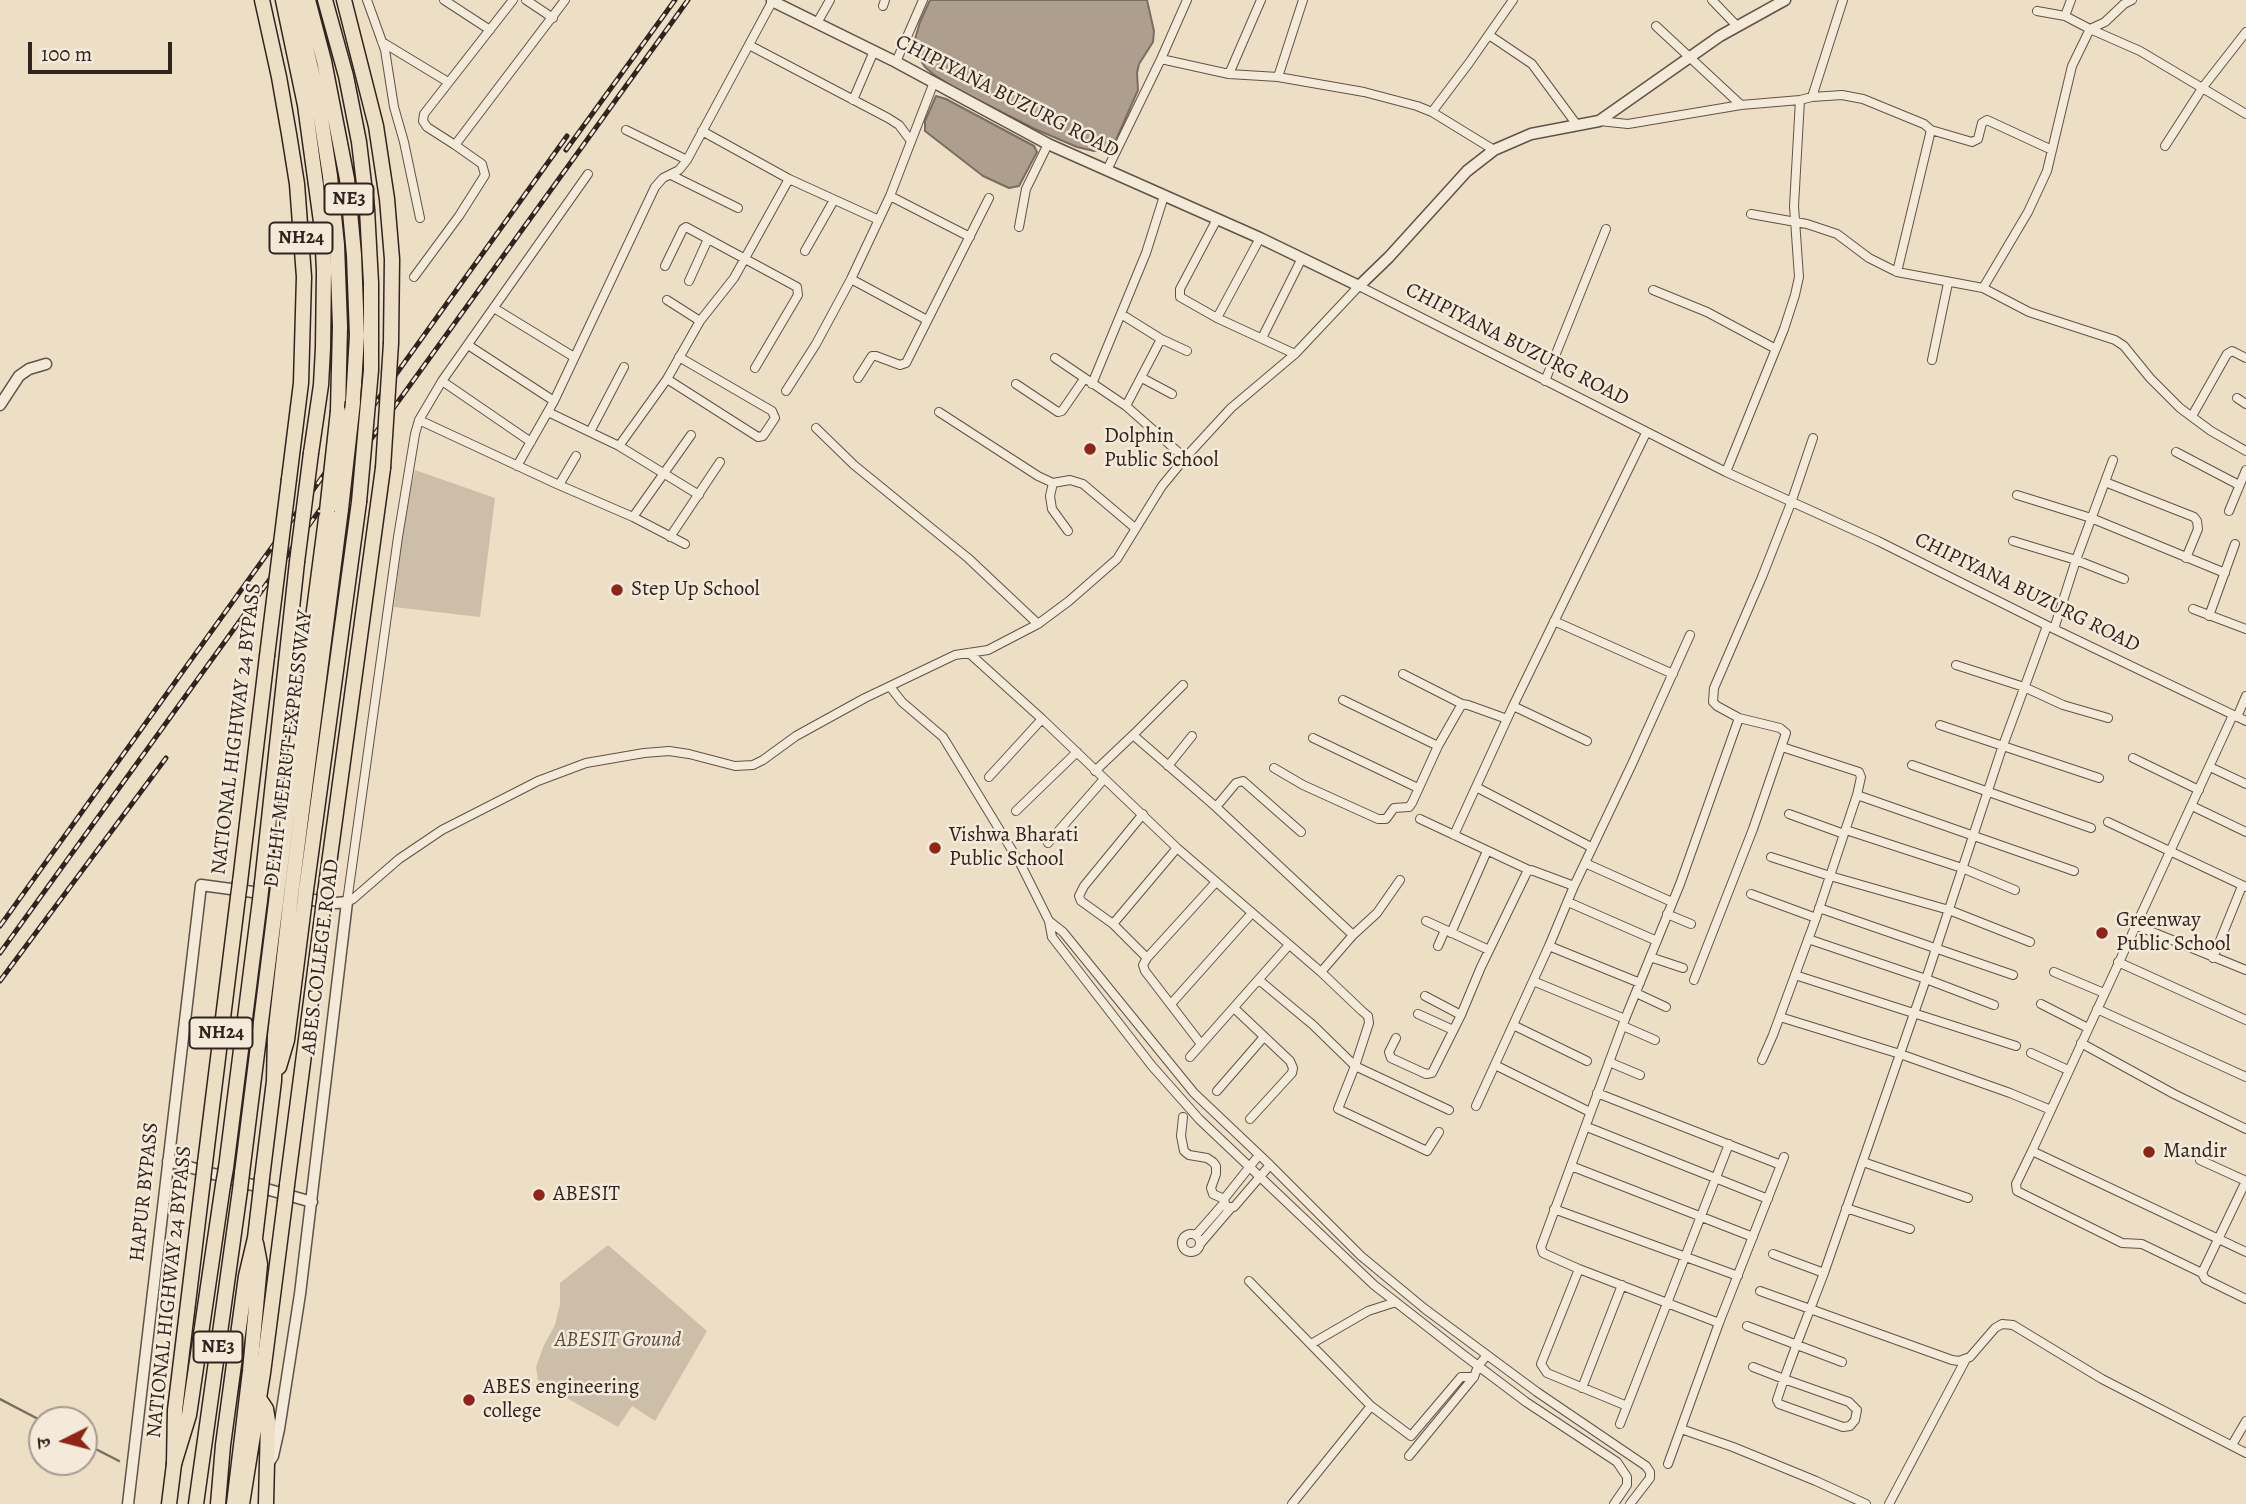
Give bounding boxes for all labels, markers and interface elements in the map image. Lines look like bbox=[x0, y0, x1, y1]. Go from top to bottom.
scale bar bbox=[32, 28, 175, 72]
street label: CHIPIYANA BUZURG ROAD bbox=[891, 30, 1123, 164]
text: 100 m bbox=[41, 40, 92, 68]
road number: NE3 bbox=[324, 183, 374, 214]
road number: NH24 bbox=[270, 222, 332, 254]
street label: CHIPIYANA BUZURG ROAD bbox=[1401, 278, 1633, 412]
place label: Dolphin Public School bbox=[1104, 424, 1219, 474]
marker: Dolphin Public School bbox=[1082, 441, 1098, 457]
street label: CHIPIYANA BUZURG ROAD bbox=[1910, 527, 2144, 659]
place label: Step Up School bbox=[631, 577, 760, 603]
street label: NATIONAL HIGHWAY 24 BYPASS bbox=[207, 582, 267, 876]
marker: Step Up School bbox=[609, 582, 625, 598]
street label: DELHI-MEERUT EXPRESSWAY bbox=[259, 609, 319, 889]
place label: Vishwa Bharati Public School bbox=[949, 823, 1079, 873]
marker: Vishwa Bharati Public School bbox=[927, 840, 943, 856]
street label: ABES COLLEGE ROAD bbox=[296, 858, 346, 1056]
place label: Greenway Public School bbox=[2116, 908, 2231, 958]
marker: Greenway Public School bbox=[2094, 925, 2110, 941]
road number: NH24 bbox=[190, 1018, 252, 1049]
street label: HAPUR BYPASS bbox=[125, 1121, 165, 1263]
place label: Mandir bbox=[2163, 1139, 2227, 1165]
street label: NATIONAL HIGHWAY 24 BYPASS bbox=[142, 1144, 198, 1440]
marker: Mandir bbox=[2141, 1144, 2157, 1160]
place label: ABESIT bbox=[553, 1182, 620, 1208]
marker: ABESIT bbox=[531, 1187, 547, 1203]
park label: ABESIT Ground bbox=[555, 1328, 681, 1354]
road number: NE3 bbox=[194, 1331, 242, 1362]
place label: ABES engineering college bbox=[483, 1375, 639, 1425]
marker: ABES engineering college bbox=[461, 1392, 477, 1408]
north arrow bbox=[28, 1406, 98, 1476]
text: उ bbox=[31, 1437, 58, 1449]

